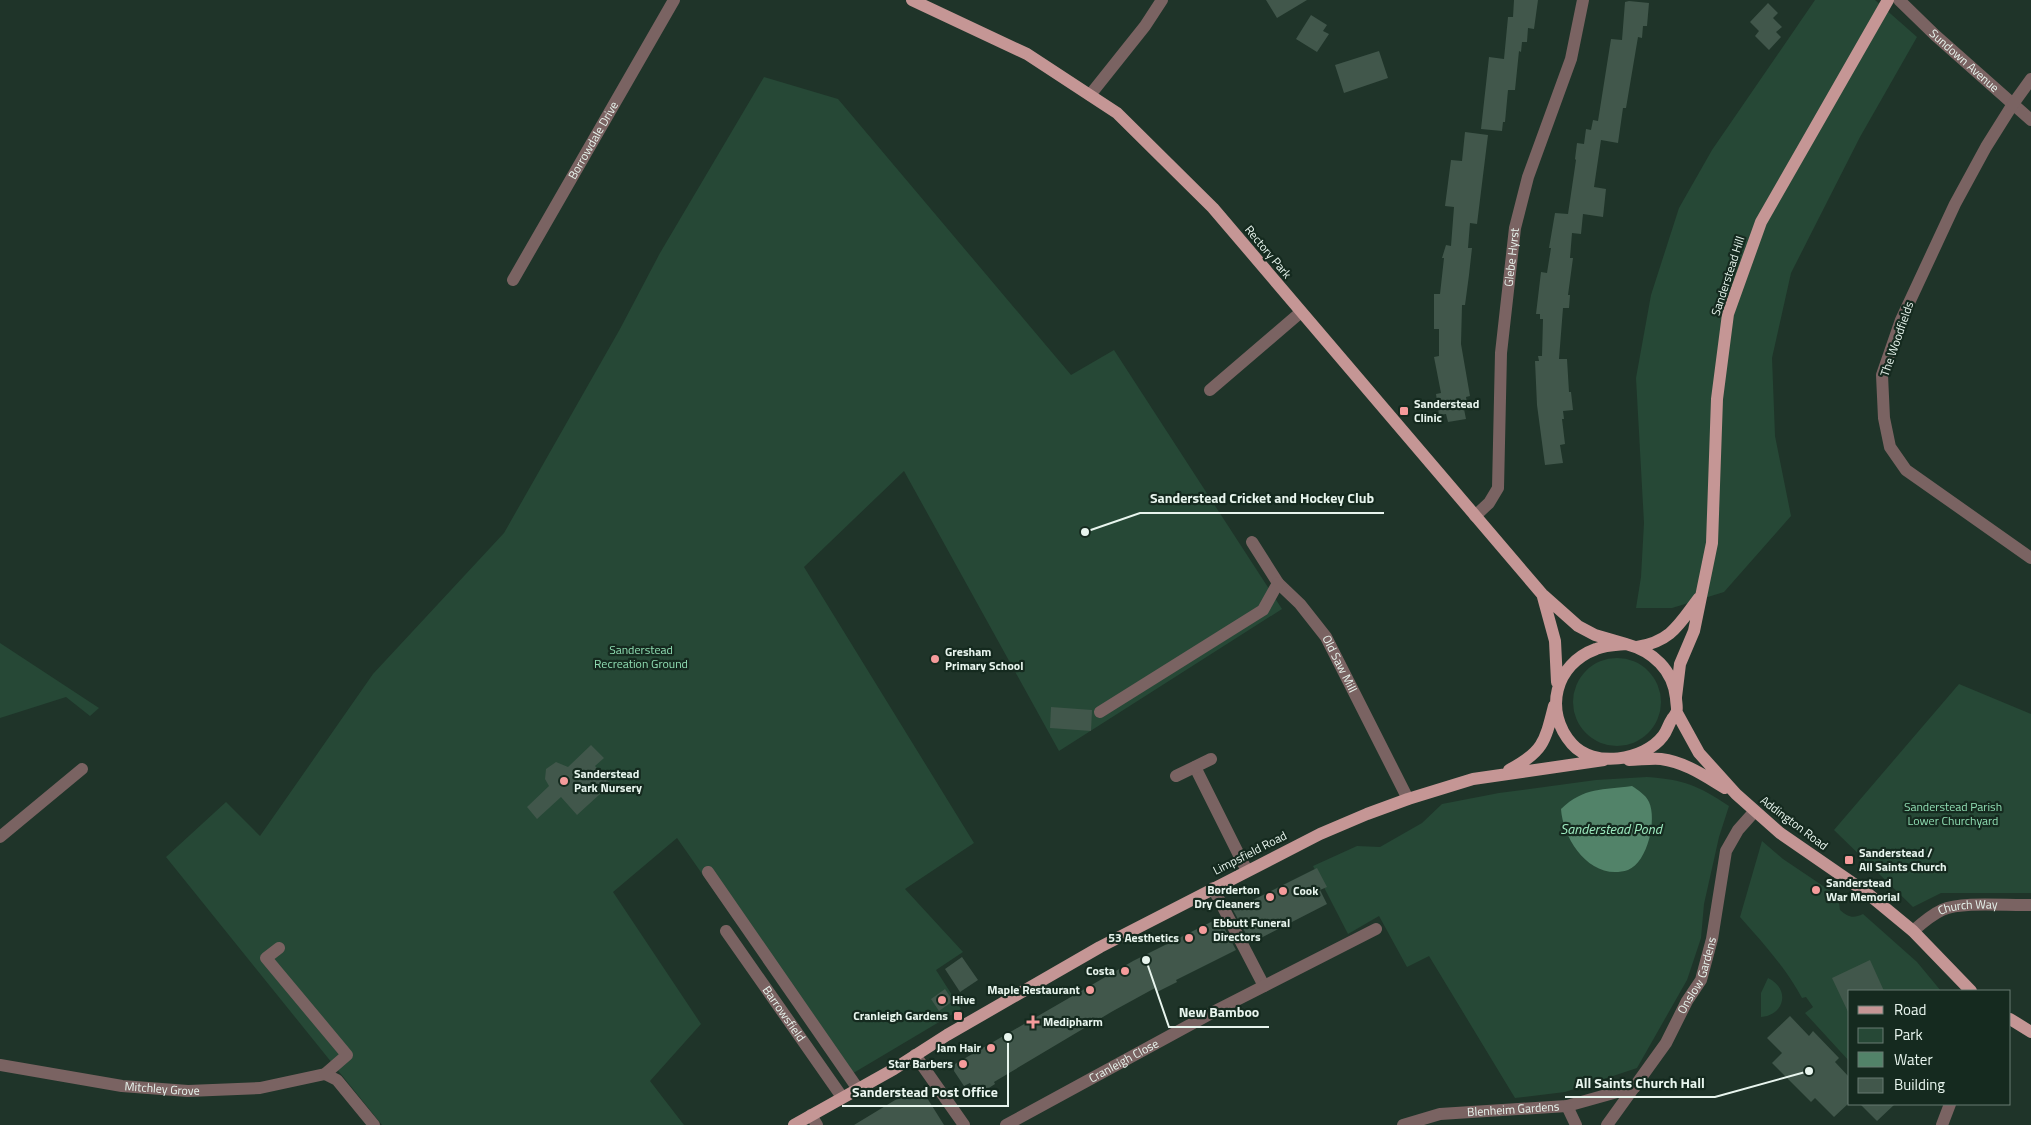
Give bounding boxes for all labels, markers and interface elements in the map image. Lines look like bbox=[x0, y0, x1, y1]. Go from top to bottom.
street label: Sundown Avenue bbox=[1925, 24, 2004, 97]
street label: Borrowdale Drive bbox=[563, 98, 623, 183]
street label: Rectory Park bbox=[1240, 221, 1297, 283]
street label: Glebe Hyrst bbox=[1498, 226, 1524, 288]
street label: Sanderstead Hill bbox=[1706, 234, 1749, 318]
street label: The Woodfields bbox=[1875, 298, 1918, 379]
place label: Sanderstead Clinic bbox=[1414, 394, 1479, 427]
marker: Sanderstead Clinic bbox=[1398, 405, 1410, 417]
callout: Sanderstead Cricket and Hockey Club bbox=[1140, 484, 1384, 513]
text: Sanderstead Cricket and Hockey Club bbox=[1150, 487, 1374, 508]
street label: Old Saw Mill bbox=[1317, 631, 1363, 696]
park label: Sanderstead Recreation Ground bbox=[594, 640, 688, 673]
place label: Gresham Primary School bbox=[945, 642, 1023, 675]
marker: Gresham Primary School bbox=[929, 653, 941, 665]
place label: Sanderstead Park Nursery bbox=[574, 764, 642, 797]
marker: Sanderstead Park Nursery bbox=[558, 775, 570, 787]
street label: Addington Road bbox=[1756, 791, 1832, 854]
park label: Sanderstead Parish Lower Churchyard bbox=[1904, 797, 2002, 830]
water label: Sanderstead Pond bbox=[1560, 818, 1664, 839]
street label: Limpsfield Road bbox=[1209, 826, 1290, 879]
place label: Sanderstead / All Saints Church bbox=[1859, 843, 1947, 876]
marker: Sanderstead / All Saints Church bbox=[1843, 854, 1855, 866]
place label: Sanderstead War Memorial bbox=[1826, 873, 1900, 906]
place label: Borderton Dry Cleaners bbox=[1194, 880, 1260, 913]
place label: Cook bbox=[1293, 881, 1319, 900]
marker: Sanderstead War Memorial bbox=[1810, 884, 1822, 896]
marker: Cook bbox=[1277, 885, 1289, 897]
marker: Borderton Dry Cleaners bbox=[1264, 891, 1276, 903]
street label: Church Way bbox=[1934, 894, 1998, 920]
place label: Ebbutt Funeral Directors bbox=[1213, 913, 1290, 946]
marker: Ebbutt Funeral Directors bbox=[1197, 924, 1209, 936]
place label: 53 Aesthetics bbox=[1108, 928, 1179, 947]
marker: 53 Aesthetics bbox=[1183, 932, 1195, 944]
street label: Onslow Gardens bbox=[1672, 934, 1721, 1017]
place label: Costa bbox=[1086, 961, 1115, 980]
marker: Costa bbox=[1119, 965, 1131, 977]
place label: Maple Restaurant bbox=[987, 980, 1081, 999]
street label: Barrowsfield bbox=[758, 982, 811, 1045]
marker: Maple Restaurant bbox=[1084, 984, 1096, 996]
place label: Hive bbox=[952, 990, 975, 1009]
legend bbox=[1848, 990, 2011, 1105]
marker: Hive bbox=[936, 994, 948, 1006]
callout: New Bamboo bbox=[1169, 998, 1269, 1027]
text: Road bbox=[1894, 998, 1926, 1021]
text: New Bamboo bbox=[1179, 1001, 1259, 1022]
place label: Cranleigh Gardens bbox=[853, 1006, 948, 1025]
marker: Cranleigh Gardens bbox=[952, 1010, 964, 1022]
place label: Medipharm bbox=[1043, 1012, 1103, 1031]
marker: Medipharm bbox=[1027, 1016, 1039, 1028]
text: Park bbox=[1894, 1023, 1923, 1046]
street label: Cranleigh Close bbox=[1085, 1034, 1162, 1087]
place label: Jam Hair bbox=[937, 1038, 982, 1057]
marker: Jam Hair bbox=[985, 1042, 997, 1054]
text: Water bbox=[1894, 1048, 1933, 1071]
place label: Star Barbers bbox=[888, 1054, 953, 1073]
marker: Star Barbers bbox=[957, 1058, 969, 1070]
callout: All Saints Church Hall bbox=[1565, 1068, 1715, 1097]
text: All Saints Church Hall bbox=[1575, 1072, 1705, 1093]
text: Building bbox=[1894, 1073, 1945, 1096]
street label: Mitchley Grove bbox=[124, 1076, 200, 1100]
callout: Sanderstead Post Office bbox=[842, 1077, 1008, 1106]
text: Sanderstead Post Office bbox=[852, 1081, 998, 1102]
street label: Blenheim Gardens bbox=[1466, 1096, 1560, 1121]

